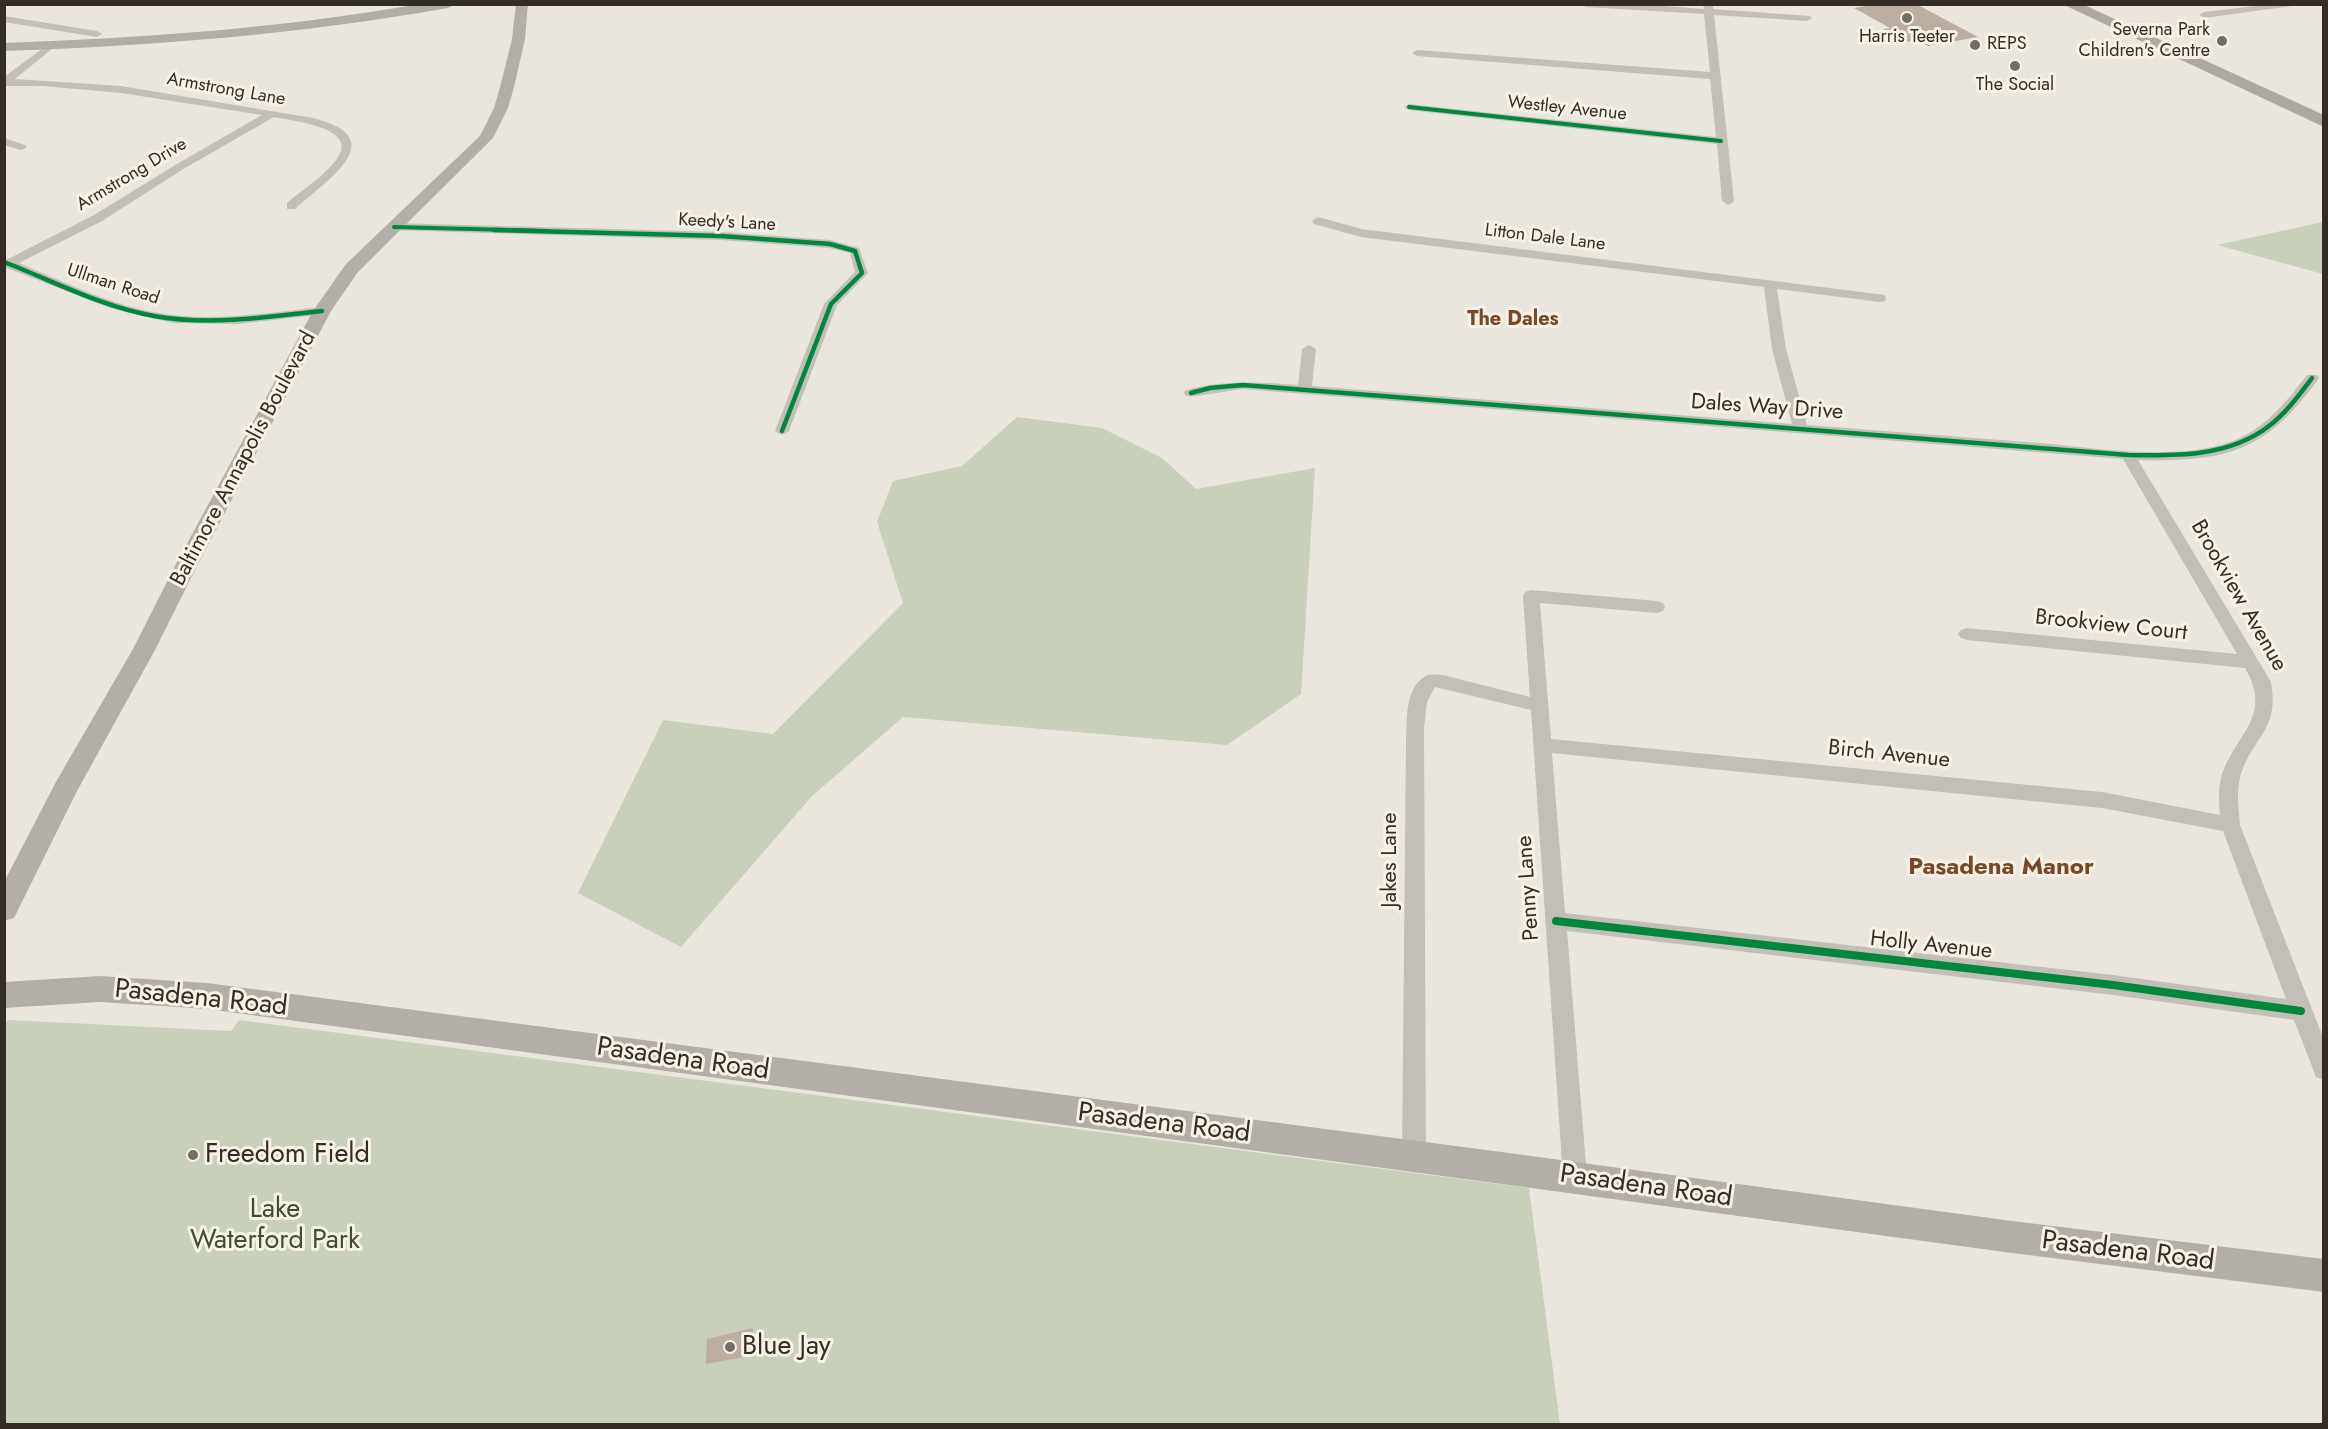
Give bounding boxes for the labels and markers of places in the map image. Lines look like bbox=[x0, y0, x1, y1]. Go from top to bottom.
marker: Harris Teeter bbox=[1900, 11, 1914, 25]
place label: Severna Park Children's Centre bbox=[2079, 20, 2210, 63]
place label: Harris Teeter bbox=[1859, 27, 1955, 49]
place label: REPS bbox=[1987, 34, 2027, 56]
marker: Severna Park Children's Centre bbox=[2215, 34, 2229, 48]
marker: REPS bbox=[1968, 38, 1982, 52]
marker: The Social bbox=[2008, 59, 2022, 73]
place label: The Social bbox=[1976, 75, 2054, 97]
place label: Freedom Field bbox=[205, 1139, 370, 1171]
marker: Freedom Field bbox=[186, 1148, 200, 1162]
place label: Blue Jay bbox=[742, 1331, 831, 1363]
marker: Blue Jay bbox=[723, 1340, 737, 1354]

